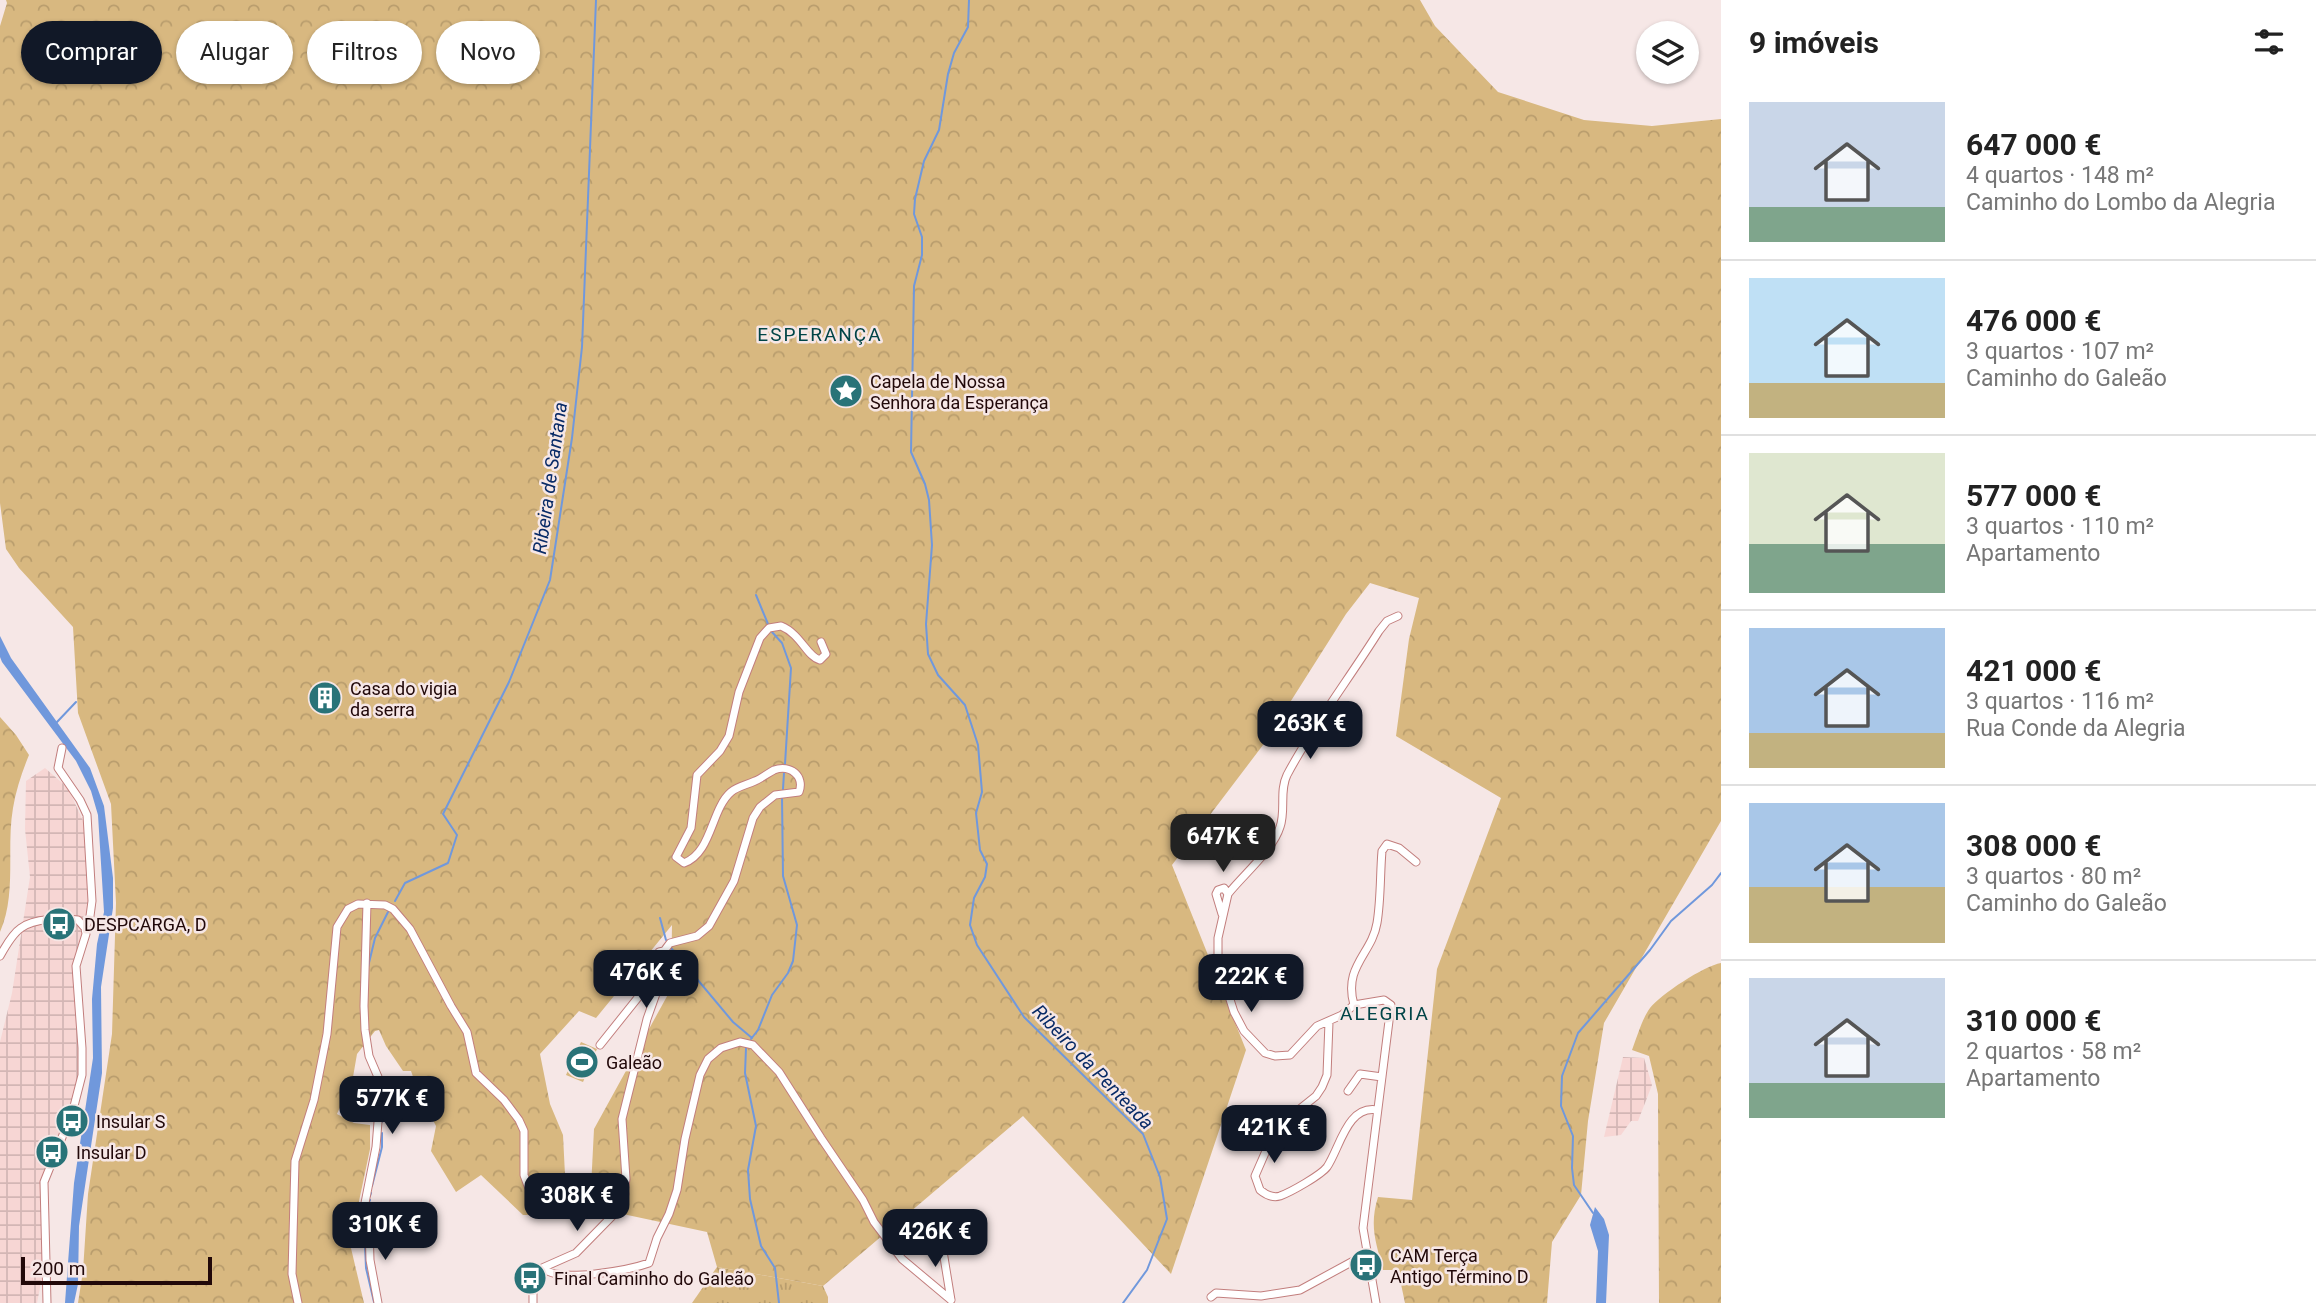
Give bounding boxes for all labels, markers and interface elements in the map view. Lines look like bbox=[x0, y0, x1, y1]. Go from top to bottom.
chip: Comprar bbox=[21, 21, 162, 84]
chip: Alugar bbox=[176, 21, 293, 84]
chip: Filtros bbox=[307, 21, 422, 84]
chip: Novo bbox=[436, 21, 540, 84]
map controls bbox=[1636, 21, 1699, 84]
button: layers bbox=[1636, 21, 1699, 84]
icon: filters bbox=[2250, 23, 2288, 61]
text: 9 imóveis bbox=[1749, 25, 1879, 60]
text: 647 000 € bbox=[1966, 127, 2101, 162]
icon: home bbox=[1805, 130, 1889, 214]
text: 4 quartos · 148 m² bbox=[1966, 162, 2154, 189]
text: Caminho do Lombo da Alegria bbox=[1966, 189, 2275, 216]
text: 476 000 € bbox=[1966, 303, 2101, 338]
icon: home bbox=[1805, 306, 1889, 390]
district label: ESPERANÇA bbox=[757, 323, 883, 346]
text: 3 quartos · 107 m² bbox=[1966, 338, 2154, 365]
text: Caminho do Galeão bbox=[1966, 365, 2167, 392]
place label: Capela de Nossa Senhora da Esperança bbox=[870, 371, 1049, 413]
place icon: Capela de Nossa Senhora da Esperança bbox=[827, 372, 865, 410]
water label: Ribeira de Santana bbox=[528, 401, 572, 555]
text: 577 000 € bbox=[1966, 478, 2101, 513]
icon: home bbox=[1805, 481, 1889, 565]
text: 3 quartos · 110 m² bbox=[1966, 513, 2154, 540]
text: Apartamento bbox=[1966, 540, 2100, 567]
text: 421 000 € bbox=[1966, 653, 2101, 688]
icon: home bbox=[1805, 656, 1889, 740]
place label: Casa do vigia da serra bbox=[350, 678, 457, 720]
building icon: Casa do vigia da serra bbox=[306, 679, 344, 717]
text: 3 quartos · 116 m² bbox=[1966, 688, 2154, 715]
pin: 263K € bbox=[1253, 702, 1367, 761]
text: 263K € bbox=[1273, 710, 1347, 737]
text: Rua Conde da Alegria bbox=[1966, 715, 2186, 742]
pin: 647K € bbox=[1166, 814, 1280, 874]
text: 647K € bbox=[1186, 823, 1260, 850]
text: 308 000 € bbox=[1966, 828, 2101, 863]
icon: home bbox=[1805, 831, 1889, 915]
text: 3 quartos · 80 m² bbox=[1966, 863, 2141, 890]
text: Caminho do Galeão bbox=[1966, 890, 2167, 917]
bus stop icon: DESPCARGA, D bbox=[40, 905, 78, 943]
place label: DESPCARGA, D bbox=[84, 914, 206, 935]
pin: 476K € bbox=[589, 950, 703, 1010]
pin: 222K € bbox=[1194, 954, 1308, 1014]
text: 476K € bbox=[609, 959, 683, 986]
text: 222K € bbox=[1214, 963, 1288, 990]
water label: Ribeiro da Penteada bbox=[1028, 1000, 1158, 1134]
district label: ALEGRIA bbox=[1340, 1002, 1430, 1025]
text: 310 000 € bbox=[1966, 1003, 2101, 1038]
icon: home bbox=[1805, 1006, 1889, 1090]
text: 2 quartos · 58 m² bbox=[1966, 1038, 2141, 1065]
sports icon: Galeão bbox=[563, 1043, 601, 1081]
place label: Galeão bbox=[606, 1052, 662, 1073]
text: Apartamento bbox=[1966, 1065, 2100, 1092]
pin: 577K € bbox=[335, 1076, 449, 1136]
text: 577K € bbox=[355, 1085, 429, 1112]
bus stop icon: Insular S bbox=[53, 1102, 91, 1140]
pin: 421K € bbox=[1217, 1106, 1331, 1165]
place label: Insular S bbox=[96, 1111, 166, 1132]
text: 421K € bbox=[1237, 1114, 1311, 1141]
bus stop icon: Insular D bbox=[33, 1133, 71, 1171]
place label: Insular D bbox=[76, 1142, 147, 1163]
pin: 308K € bbox=[520, 1174, 634, 1233]
text: 308K € bbox=[540, 1182, 614, 1209]
pin: 310K € bbox=[328, 1202, 442, 1262]
pin: 426K € bbox=[878, 1210, 992, 1269]
text: 310K € bbox=[348, 1211, 422, 1238]
text: 426K € bbox=[898, 1218, 972, 1245]
place label: CAM Terça Antigo Término D bbox=[1390, 1245, 1529, 1287]
bus stop icon: CAM Terça Antigo Término D bbox=[1347, 1246, 1385, 1284]
scale bar bbox=[21, 1254, 212, 1286]
text: 200 m bbox=[32, 1257, 85, 1280]
bus stop icon: Final Caminho do Galeão bbox=[511, 1259, 549, 1297]
place label: Final Caminho do Galeão bbox=[554, 1268, 754, 1289]

